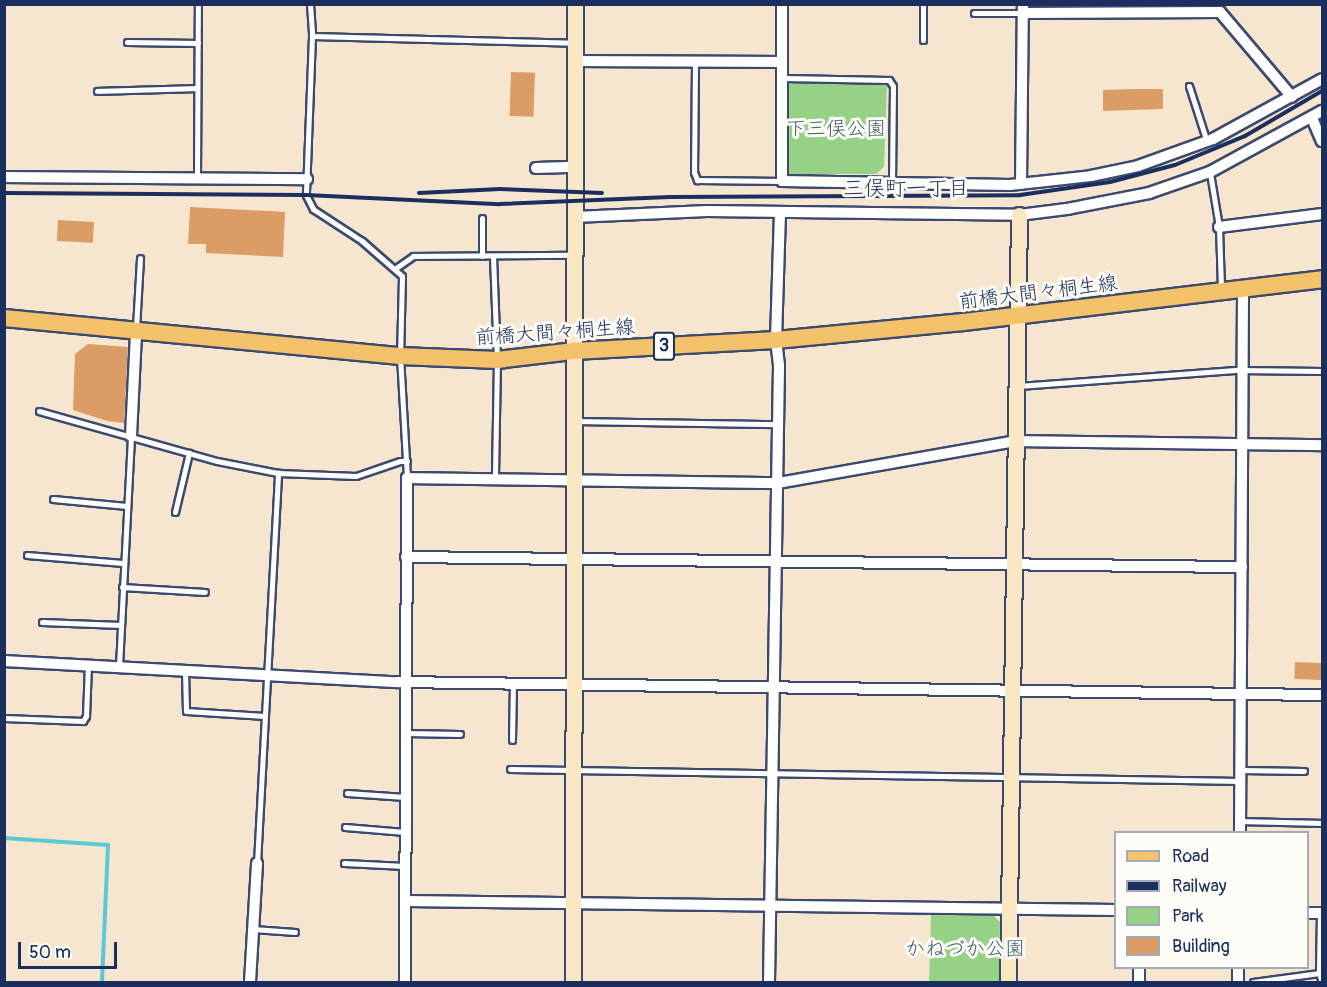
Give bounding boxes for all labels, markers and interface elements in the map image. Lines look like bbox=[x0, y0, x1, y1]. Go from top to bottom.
park label: 下三俣公園 bbox=[786, 116, 886, 140]
district label: 三俣町一丁目 bbox=[843, 176, 969, 202]
street label: 前橋大間々桐生線 bbox=[957, 270, 1119, 314]
street label: 前橋大間々桐生線 bbox=[474, 314, 636, 350]
road number: 3 bbox=[652, 331, 676, 361]
legend bbox=[1114, 831, 1309, 969]
text: Road bbox=[1172, 845, 1209, 868]
text: Railway bbox=[1172, 875, 1227, 898]
text: Park bbox=[1172, 905, 1204, 928]
scale bar bbox=[21, 930, 120, 968]
text: Building bbox=[1172, 935, 1230, 958]
park label: かねづか公園 bbox=[905, 936, 1025, 960]
text: 50 m bbox=[29, 941, 71, 964]

